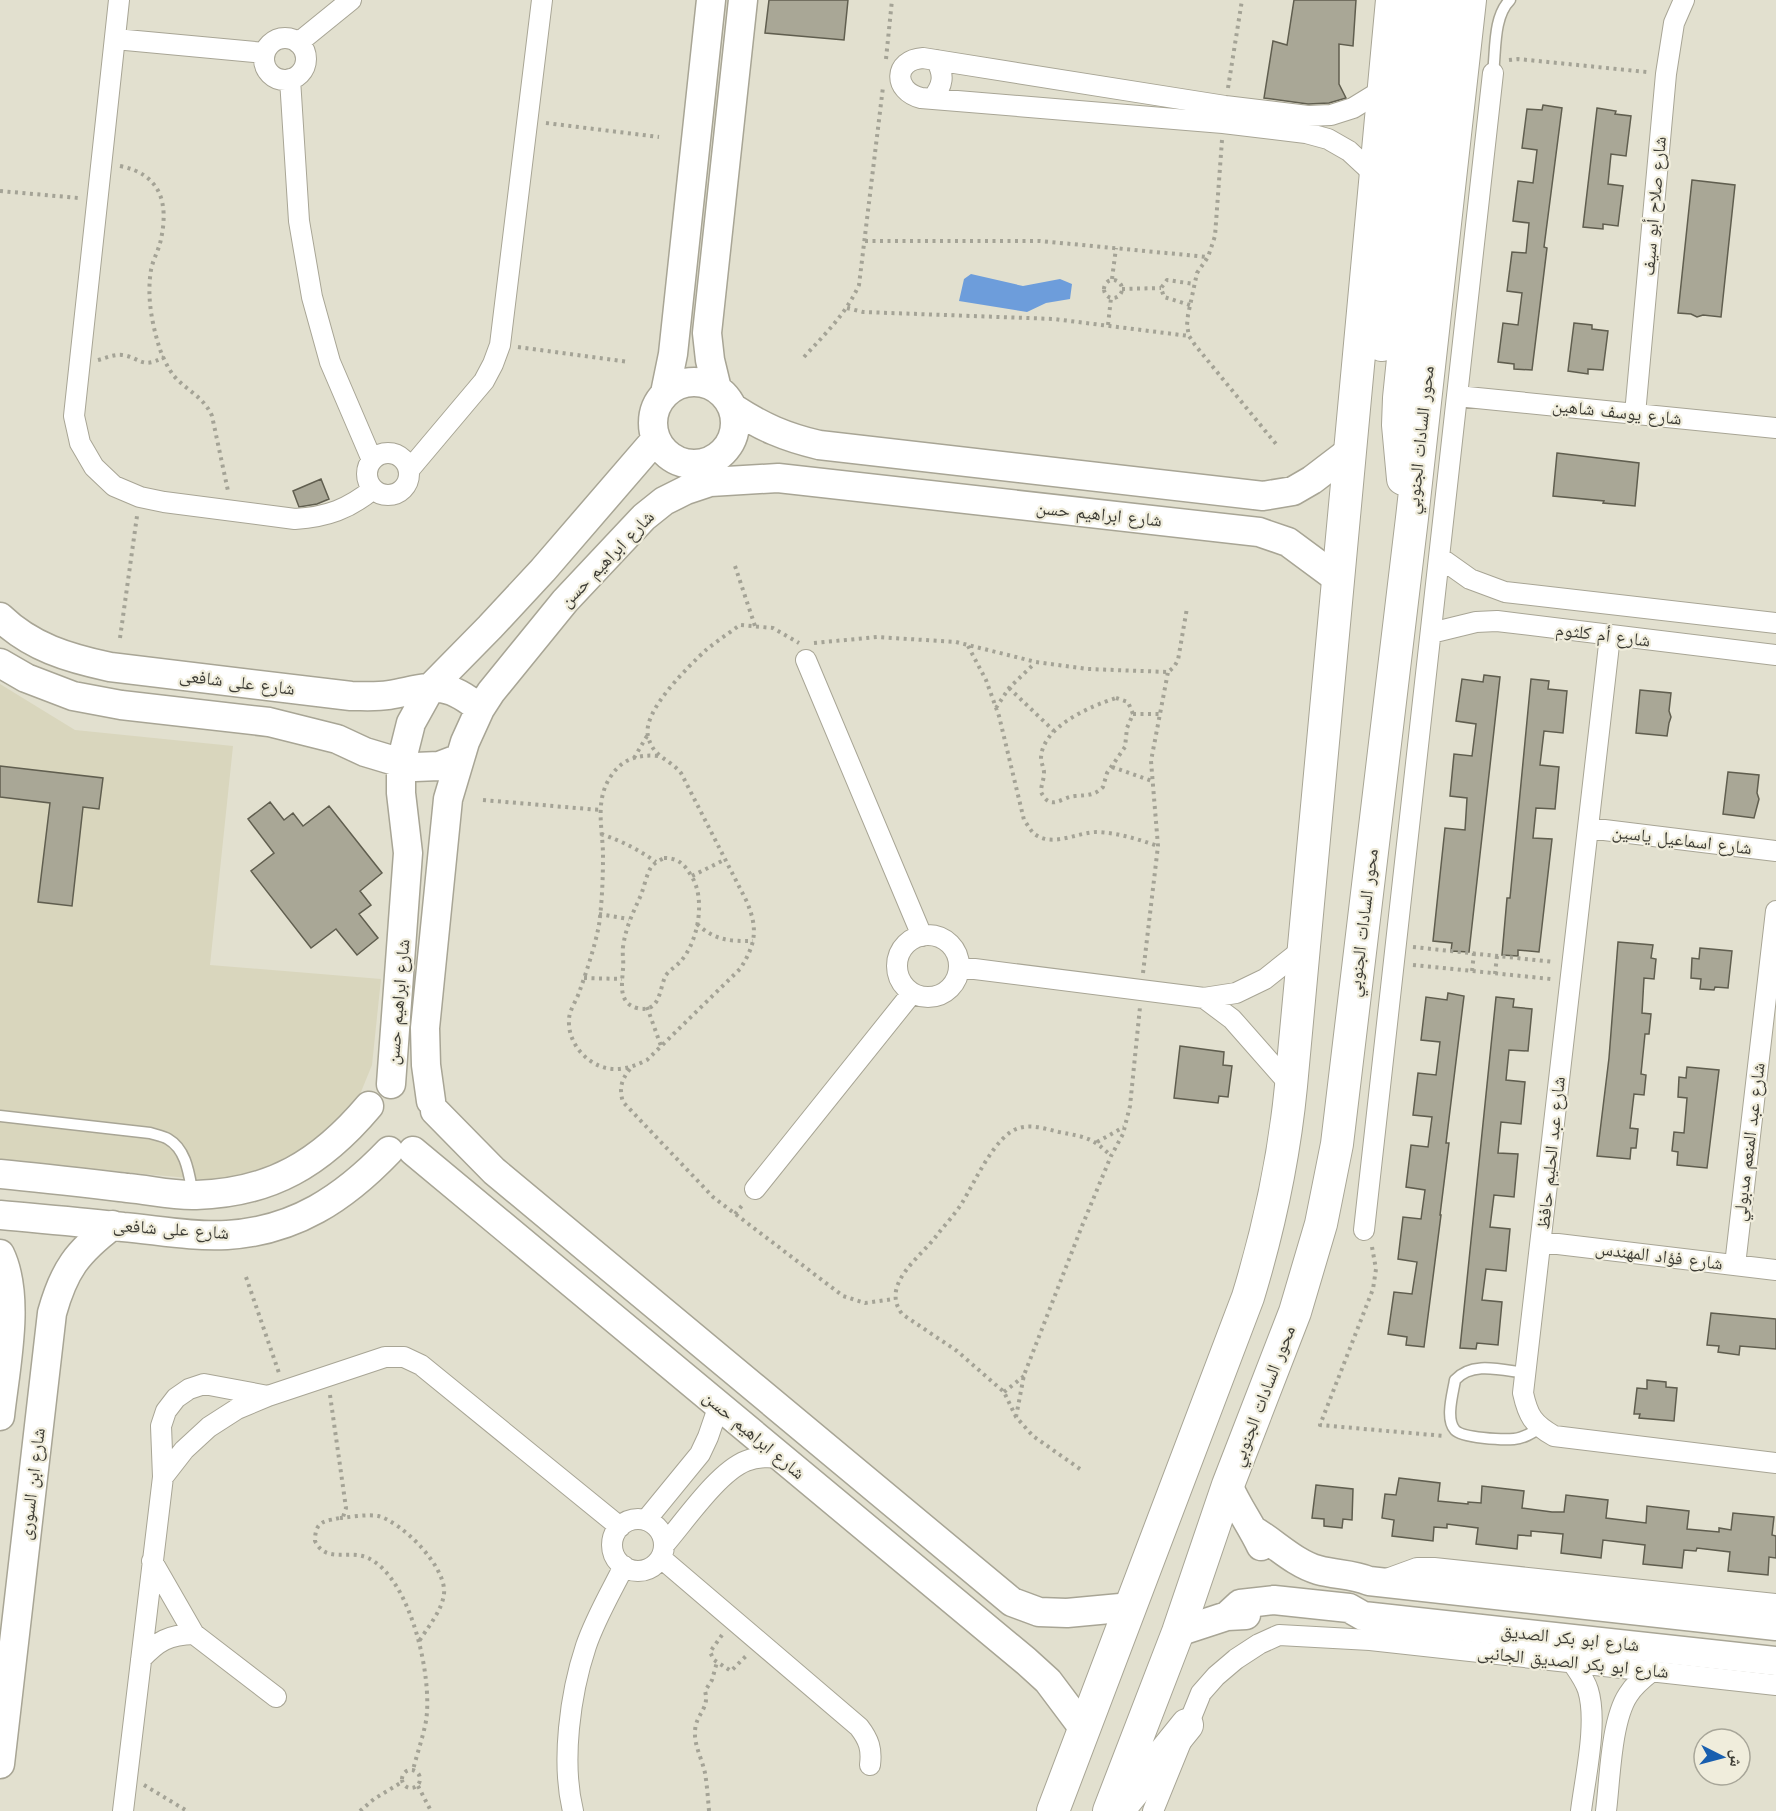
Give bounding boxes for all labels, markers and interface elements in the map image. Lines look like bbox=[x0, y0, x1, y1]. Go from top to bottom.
street label: شارع صلاح أبو سيف bbox=[1637, 135, 1672, 277]
street label: محور السادات الجنوبي bbox=[1401, 365, 1442, 516]
street label: شارع يوسف شاهين bbox=[1551, 394, 1683, 430]
street label: شارع ابراهيم حسن bbox=[1035, 496, 1163, 533]
street label: شارع ابراهيم حسن bbox=[555, 506, 660, 613]
street label: شارع أم كلثوم bbox=[1554, 618, 1652, 653]
street label: شارع على شافعى bbox=[178, 664, 296, 700]
street label: شارع اسماعيل ياسين bbox=[1611, 821, 1753, 859]
street label: محور السادات الجنوبي bbox=[1343, 848, 1387, 999]
street label: شارع ابراهيم حسن bbox=[382, 938, 415, 1066]
street label: شارع عبد المنعم مدبولي bbox=[1728, 1061, 1773, 1223]
street label: شارع عبد الحليم حافظ bbox=[1532, 1076, 1571, 1231]
street label: شارع على شافعى bbox=[112, 1214, 230, 1244]
street label: شارع فؤاد المهندس bbox=[1594, 1237, 1724, 1275]
street label: محور السادات الجنوبي bbox=[1226, 1322, 1303, 1471]
street label: شارع ابراهيم حسن bbox=[698, 1386, 809, 1485]
street label: شارع ابن السورى bbox=[14, 1427, 50, 1541]
street label: شارع ابو بكر الصديق bbox=[1500, 1620, 1640, 1656]
street label: شارع ابو بكر الصديق الجانبى bbox=[1476, 1641, 1670, 1683]
north arrow bbox=[1692, 1727, 1752, 1787]
text: ش bbox=[1726, 1749, 1747, 1768]

